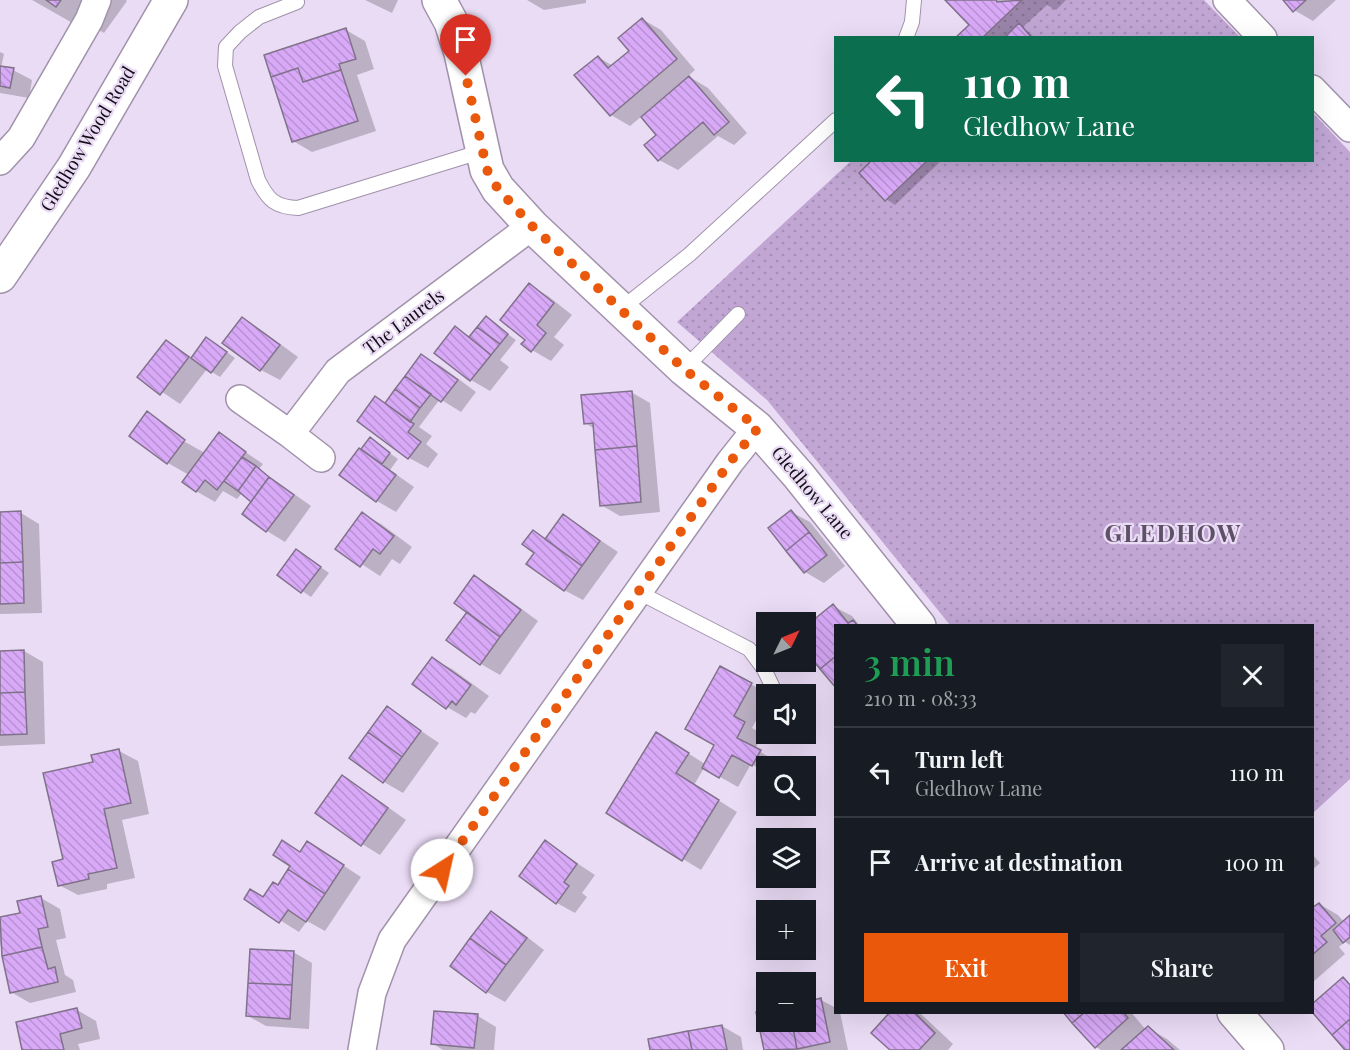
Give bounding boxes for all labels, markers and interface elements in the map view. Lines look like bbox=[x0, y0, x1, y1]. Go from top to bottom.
pin bbox=[440, 14, 491, 76]
icon: arrive bbox=[449, 23, 482, 56]
text: 110 m bbox=[963, 53, 1070, 109]
icon: left bbox=[864, 60, 942, 138]
street label: Gledhow Wood Road bbox=[34, 61, 140, 216]
text: Gledhow Lane bbox=[963, 107, 1135, 143]
street label: The Laurels bbox=[358, 283, 449, 359]
street label: Gledhow Lane bbox=[767, 441, 859, 544]
district label: GLEDHOW bbox=[1104, 516, 1242, 548]
north arrow bbox=[756, 612, 816, 672]
map controls bbox=[756, 612, 816, 1032]
text: 3 min bbox=[864, 637, 955, 685]
button: close bbox=[1221, 644, 1284, 707]
button: sound bbox=[756, 684, 816, 744]
text: 210 m · 08:33 bbox=[864, 684, 977, 711]
text: Turn left bbox=[915, 744, 1004, 774]
button: search bbox=[756, 756, 816, 816]
icon: left bbox=[864, 756, 897, 789]
text: 110 m bbox=[1230, 757, 1284, 787]
text: Gledhow Lane bbox=[915, 774, 1042, 801]
button: layers bbox=[756, 828, 816, 888]
position arrow bbox=[410, 838, 474, 902]
icon: arrive bbox=[864, 846, 897, 879]
text: Arrive at destination bbox=[915, 847, 1123, 877]
text: 100 m bbox=[1224, 847, 1284, 877]
button: + bbox=[756, 900, 816, 960]
button: Exit bbox=[864, 933, 1068, 1002]
button: Share bbox=[1080, 933, 1284, 1002]
button: − bbox=[756, 972, 816, 1032]

